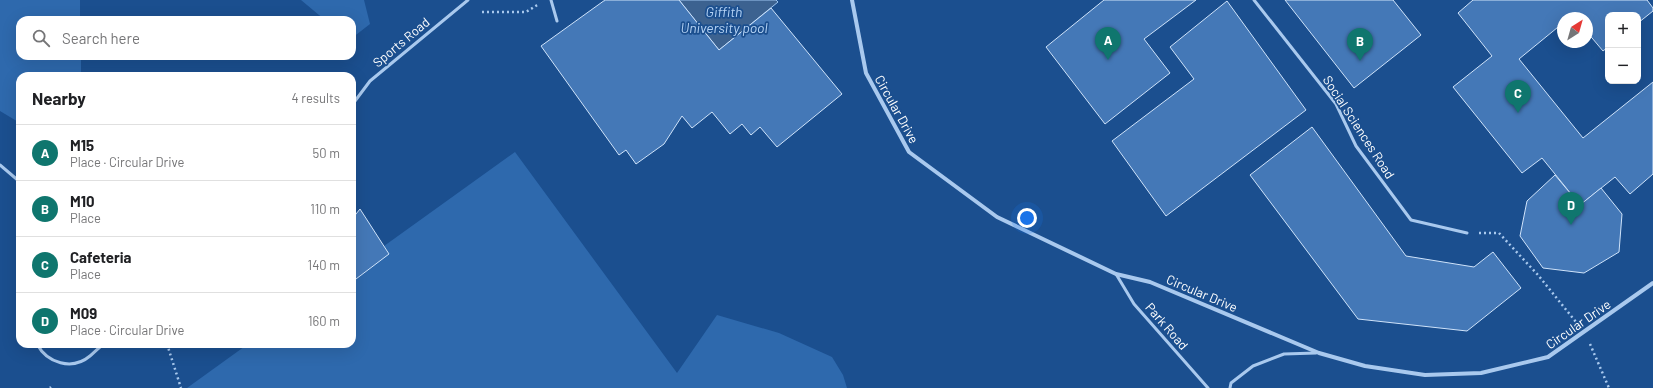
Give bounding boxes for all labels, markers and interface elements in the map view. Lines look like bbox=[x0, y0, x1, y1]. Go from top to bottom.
water label: Giffith University pool bbox=[680, 3, 768, 36]
north arrow bbox=[1557, 12, 1593, 48]
map controls bbox=[1605, 12, 1641, 84]
button: + bbox=[1605, 12, 1641, 48]
street label: Sports Road bbox=[369, 14, 433, 70]
search box bbox=[16, 16, 356, 60]
icon: search bbox=[30, 27, 52, 49]
pin: A bbox=[1095, 27, 1121, 60]
pin: B bbox=[1347, 28, 1373, 61]
text: Search here bbox=[62, 29, 140, 47]
button: − bbox=[1605, 48, 1641, 84]
street label: Circular Drive bbox=[872, 72, 922, 146]
street label: Social Sciences Road bbox=[1320, 72, 1398, 182]
pin: C bbox=[1505, 80, 1531, 113]
text: Nearby bbox=[32, 88, 86, 108]
text: 4 results bbox=[292, 90, 340, 106]
text: M15 bbox=[70, 136, 94, 154]
text: A bbox=[41, 145, 49, 161]
text: 50 m bbox=[313, 145, 340, 161]
text: Place · Circular Drive bbox=[70, 154, 184, 170]
text: M10 bbox=[70, 192, 95, 210]
pin: D bbox=[1558, 192, 1584, 225]
text: B bbox=[41, 201, 49, 217]
text: 110 m bbox=[310, 201, 340, 217]
your location bbox=[1017, 208, 1037, 228]
text: Place bbox=[70, 210, 101, 226]
text: Cafeteria bbox=[70, 248, 131, 266]
text: C bbox=[41, 257, 49, 273]
text: 140 m bbox=[308, 257, 340, 273]
text: Place bbox=[70, 266, 101, 282]
street label: Circular Drive bbox=[1164, 271, 1240, 315]
street label: Circular Drive bbox=[1542, 296, 1614, 352]
street label: Park Road bbox=[1142, 299, 1192, 353]
text: M09 bbox=[70, 304, 97, 322]
text: D bbox=[41, 313, 49, 329]
text: 160 m bbox=[308, 313, 340, 329]
text: Place · Circular Drive bbox=[70, 322, 184, 338]

